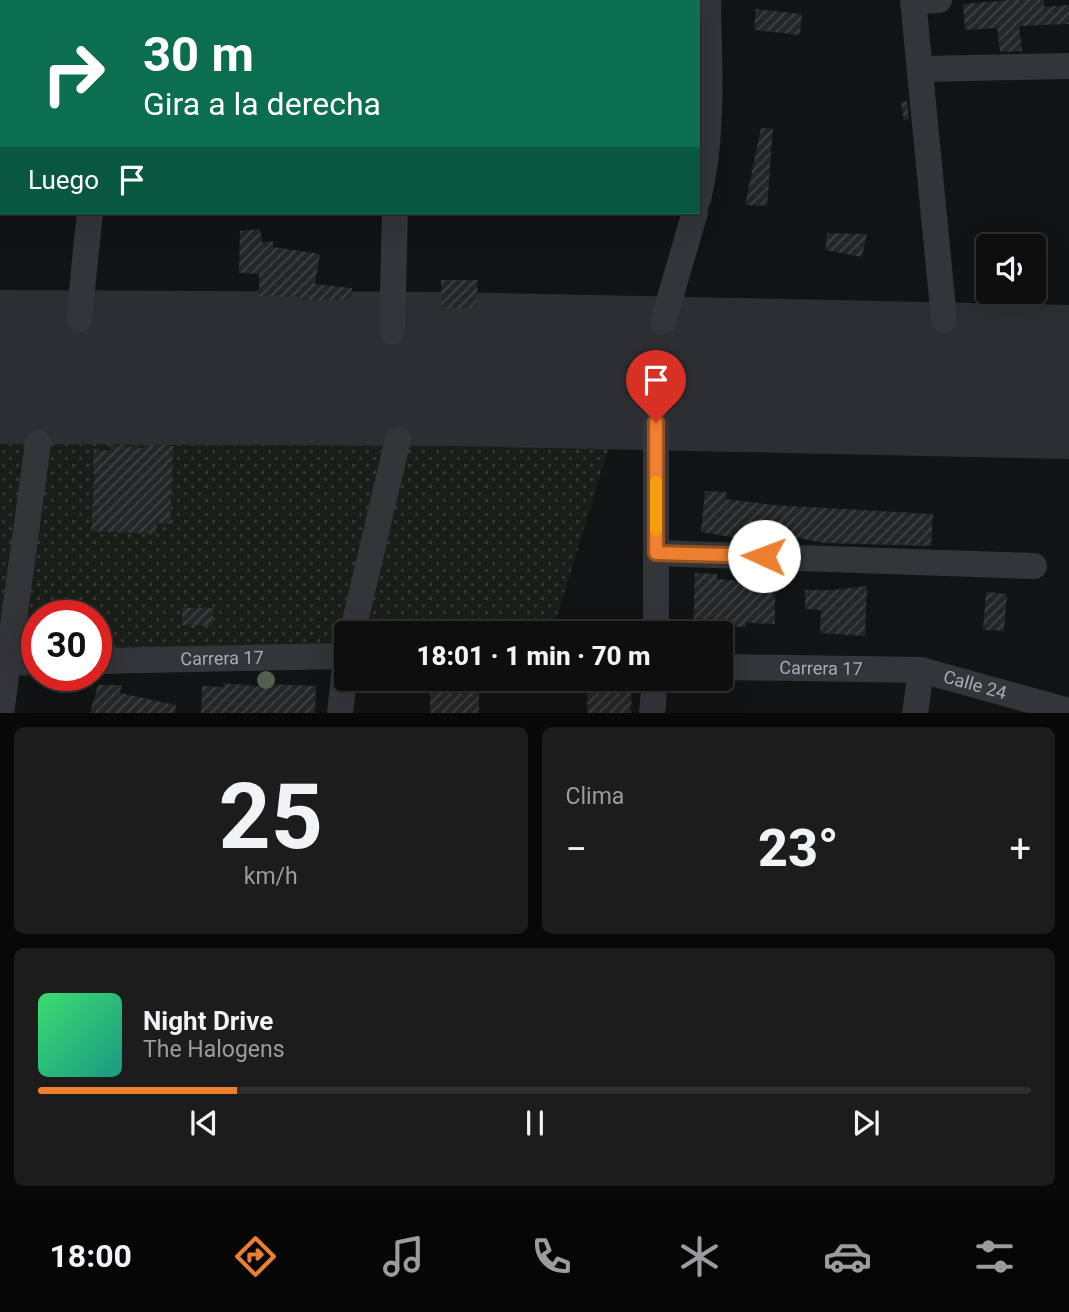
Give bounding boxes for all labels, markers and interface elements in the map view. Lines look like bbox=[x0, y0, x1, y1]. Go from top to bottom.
text: 30 m bbox=[143, 26, 254, 83]
icon: right bbox=[28, 28, 119, 119]
text: Gira a la derecha bbox=[143, 85, 381, 123]
icon: arrive bbox=[113, 161, 151, 199]
text: Luego bbox=[28, 165, 99, 195]
map controls bbox=[976, 234, 1046, 304]
button: sound bbox=[976, 234, 1046, 304]
pin bbox=[626, 350, 686, 422]
icon: arrive bbox=[637, 361, 675, 399]
position arrow bbox=[727, 519, 801, 593]
speed limit sign: 30 bbox=[21, 600, 112, 691]
text: 18:01 · 1 min · 70 m bbox=[416, 641, 651, 671]
street label: Carrera 17 bbox=[180, 647, 264, 669]
street label: Carrera 17 bbox=[779, 657, 863, 679]
street label: Calle 24 bbox=[941, 666, 1009, 703]
text: 25 bbox=[219, 764, 323, 870]
text: Clima bbox=[566, 783, 624, 810]
text: 23° bbox=[758, 818, 839, 879]
text: − bbox=[566, 827, 587, 871]
text: + bbox=[1009, 827, 1031, 871]
text: km/h bbox=[244, 863, 298, 890]
text: Night Drive bbox=[143, 1006, 273, 1036]
text: The Halogens bbox=[143, 1036, 285, 1063]
icon: previous bbox=[185, 1104, 223, 1142]
icon: pause bbox=[516, 1104, 554, 1142]
icon: next bbox=[847, 1104, 885, 1142]
icon: directions bbox=[231, 1232, 280, 1281]
icon: music bbox=[379, 1232, 428, 1281]
icon: phone bbox=[527, 1232, 576, 1281]
icon: climate bbox=[675, 1232, 724, 1281]
icon: car bbox=[823, 1232, 872, 1281]
icon: filters bbox=[970, 1232, 1019, 1281]
text: 18:00 bbox=[49, 1237, 132, 1275]

